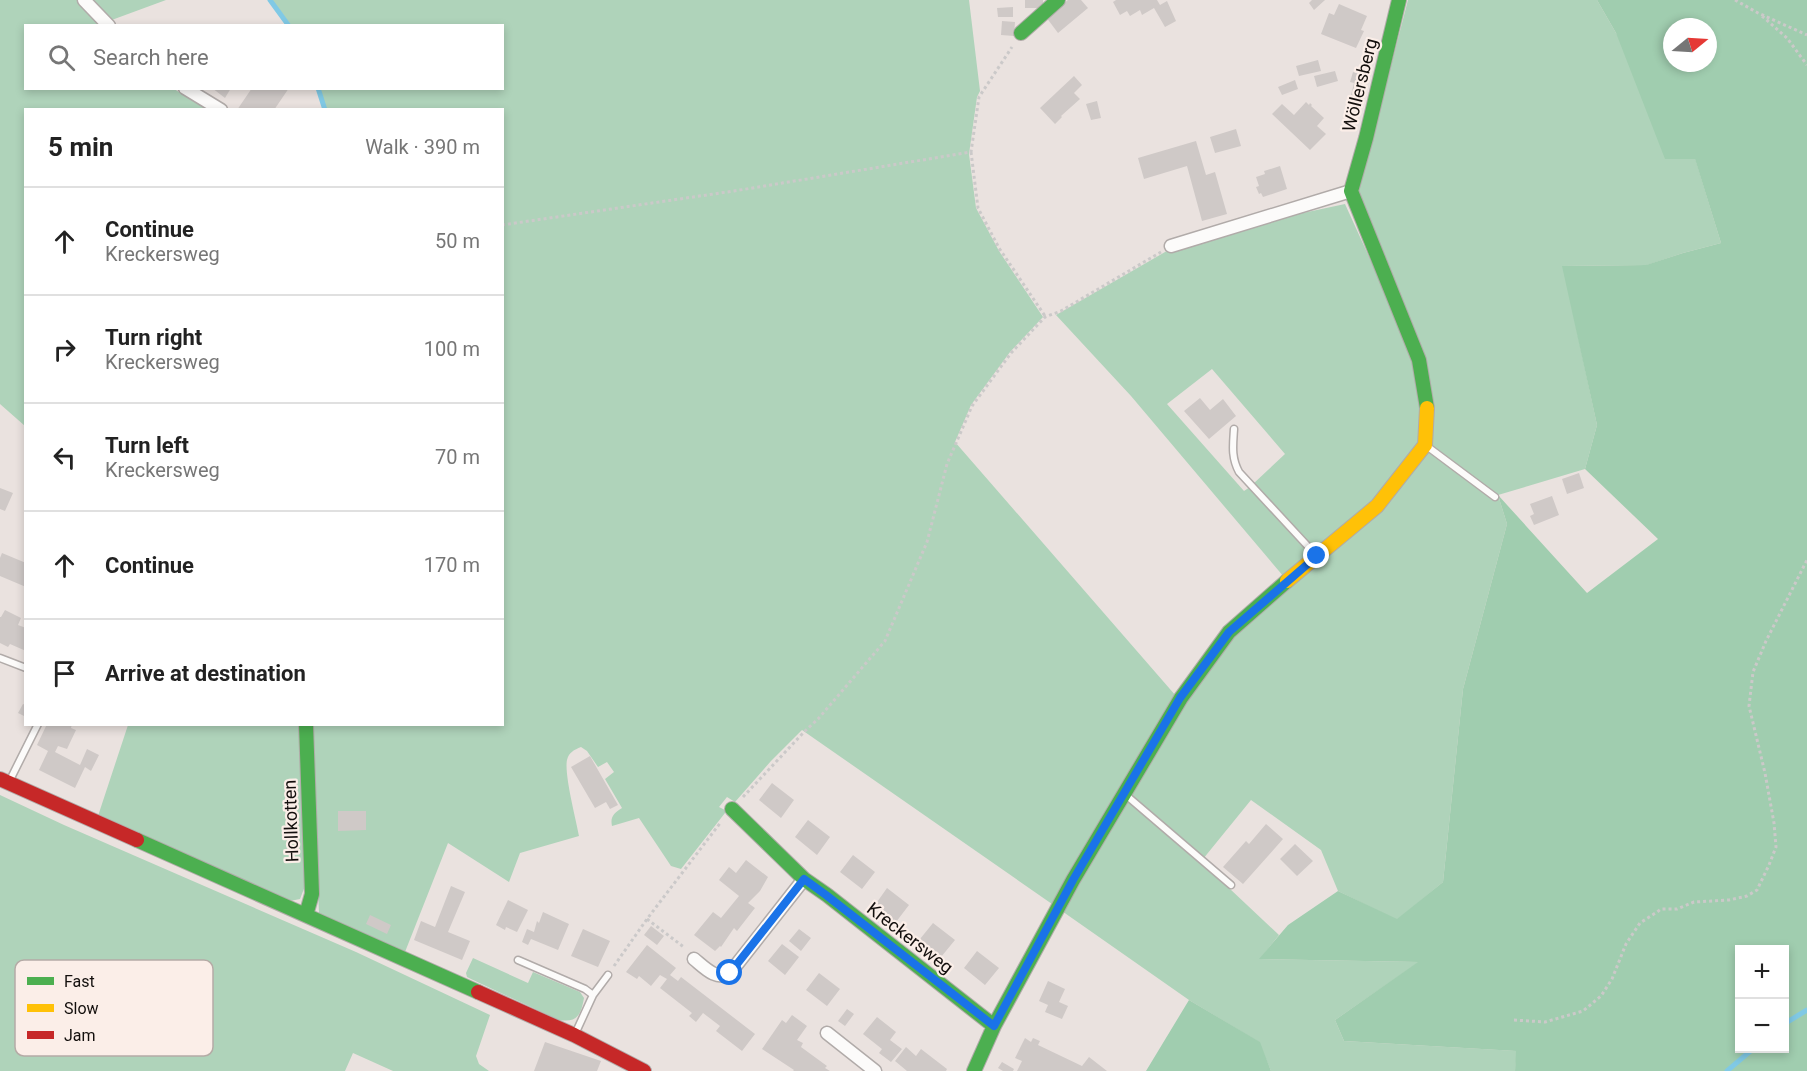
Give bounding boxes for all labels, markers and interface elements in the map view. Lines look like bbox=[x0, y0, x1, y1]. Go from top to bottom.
north arrow bbox=[1663, 18, 1717, 72]
search box bbox=[24, 24, 504, 90]
street label: Wöllersberg bbox=[1338, 36, 1381, 134]
icon: search bbox=[45, 41, 78, 74]
text: Search here bbox=[93, 45, 209, 70]
text: 5 min bbox=[48, 132, 113, 162]
text: Walk · 390 m bbox=[365, 135, 480, 159]
text: Continue bbox=[105, 217, 194, 242]
icon: ahead bbox=[48, 225, 81, 258]
text: 50 m bbox=[435, 229, 480, 253]
text: Kreckersweg bbox=[105, 242, 220, 266]
text: Turn right bbox=[105, 325, 202, 350]
icon: right bbox=[48, 333, 81, 366]
text: 100 m bbox=[424, 337, 480, 361]
text: Kreckersweg bbox=[105, 350, 220, 374]
text: Turn left bbox=[105, 433, 189, 458]
icon: left bbox=[48, 441, 81, 474]
text: 70 m bbox=[435, 445, 480, 469]
text: Kreckersweg bbox=[105, 458, 220, 482]
route end bbox=[1303, 542, 1329, 568]
icon: ahead bbox=[48, 549, 81, 582]
text: Continue bbox=[105, 553, 194, 578]
text: 170 m bbox=[424, 553, 480, 577]
icon: arrive bbox=[48, 657, 81, 690]
text: Arrive at destination bbox=[105, 661, 306, 686]
street label: Hollkotten bbox=[279, 779, 302, 863]
street label: Kreckersweg bbox=[863, 898, 957, 978]
map controls bbox=[1735, 945, 1789, 1053]
button: + bbox=[1735, 945, 1789, 999]
route start bbox=[716, 959, 742, 985]
legend bbox=[15, 960, 213, 1056]
text: Fast bbox=[64, 972, 95, 991]
text: Slow bbox=[64, 999, 99, 1018]
button: − bbox=[1735, 999, 1789, 1053]
text: Jam bbox=[64, 1026, 96, 1045]

